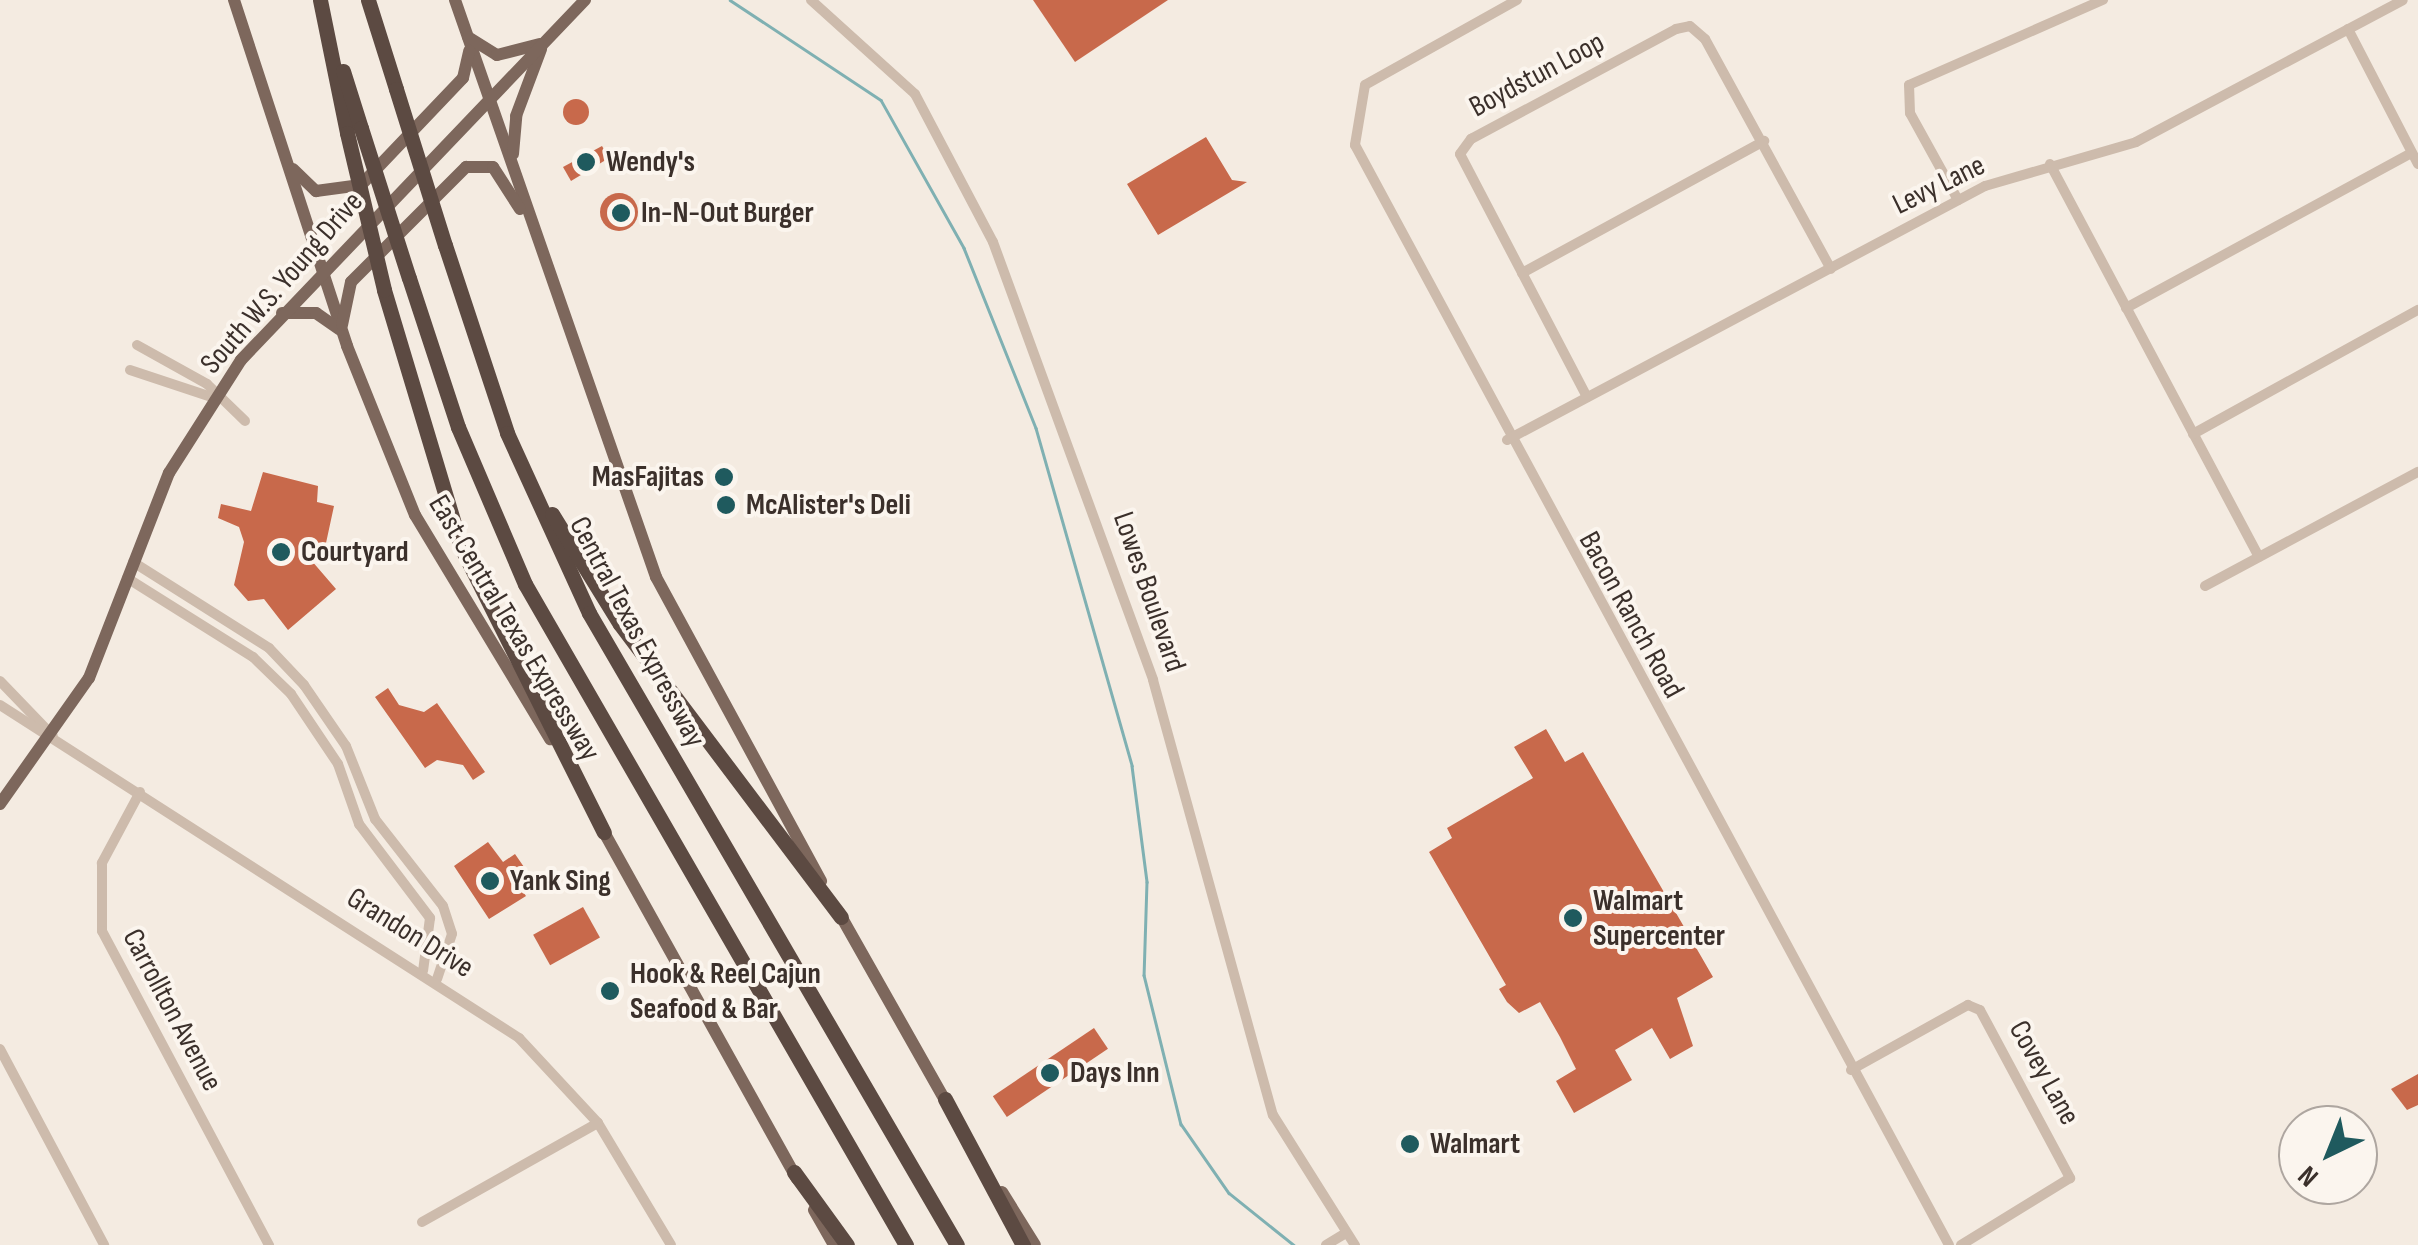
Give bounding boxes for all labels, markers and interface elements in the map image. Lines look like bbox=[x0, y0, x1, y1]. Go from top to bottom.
street label: Boydstun Loop bbox=[1463, 24, 1611, 126]
place label: Wendy's bbox=[606, 144, 695, 180]
street label: Levy Lane bbox=[1887, 147, 1991, 223]
marker: Wendy's bbox=[575, 151, 597, 173]
street label: South W.S. Young Drive bbox=[193, 185, 371, 381]
place label: In-N-Out Burger bbox=[641, 195, 814, 231]
marker: In-N-Out Burger bbox=[610, 202, 632, 224]
place label: MasFajitas bbox=[592, 459, 704, 495]
marker: MasFajitas bbox=[713, 466, 735, 488]
place label: McAlister's Deli bbox=[746, 487, 911, 523]
street label: East Central Texas Expressway bbox=[420, 489, 608, 767]
marker: McAlister's Deli bbox=[715, 494, 737, 516]
street label: Lowes Boulevard bbox=[1105, 507, 1193, 677]
street label: Central Texas Expressway bbox=[561, 511, 713, 753]
street label: Bacon Ranch Road bbox=[1571, 526, 1691, 704]
place label: Courtyard bbox=[301, 534, 409, 570]
marker: Courtyard bbox=[270, 541, 292, 563]
place label: Yank Sing bbox=[510, 863, 611, 899]
marker: Yank Sing bbox=[479, 870, 501, 892]
street label: Grandon Drive bbox=[340, 880, 480, 986]
place label: Walmart Supercenter bbox=[1593, 883, 1725, 954]
marker: Walmart Supercenter bbox=[1562, 907, 1584, 929]
street label: Carrollton Avenue bbox=[114, 923, 230, 1097]
place label: Hook & Reel Cajun Seafood & Bar bbox=[630, 956, 821, 1026]
marker: Hook & Reel Cajun Seafood & Bar bbox=[599, 980, 621, 1002]
street label: Covey Lane bbox=[2001, 1015, 2087, 1131]
place label: Days Inn bbox=[1070, 1055, 1159, 1091]
marker: Days Inn bbox=[1039, 1062, 1061, 1084]
north arrow bbox=[2278, 1105, 2378, 1205]
place label: Walmart bbox=[1430, 1126, 1520, 1162]
marker: Walmart bbox=[1399, 1133, 1421, 1155]
text: N bbox=[2292, 1159, 2325, 1193]

